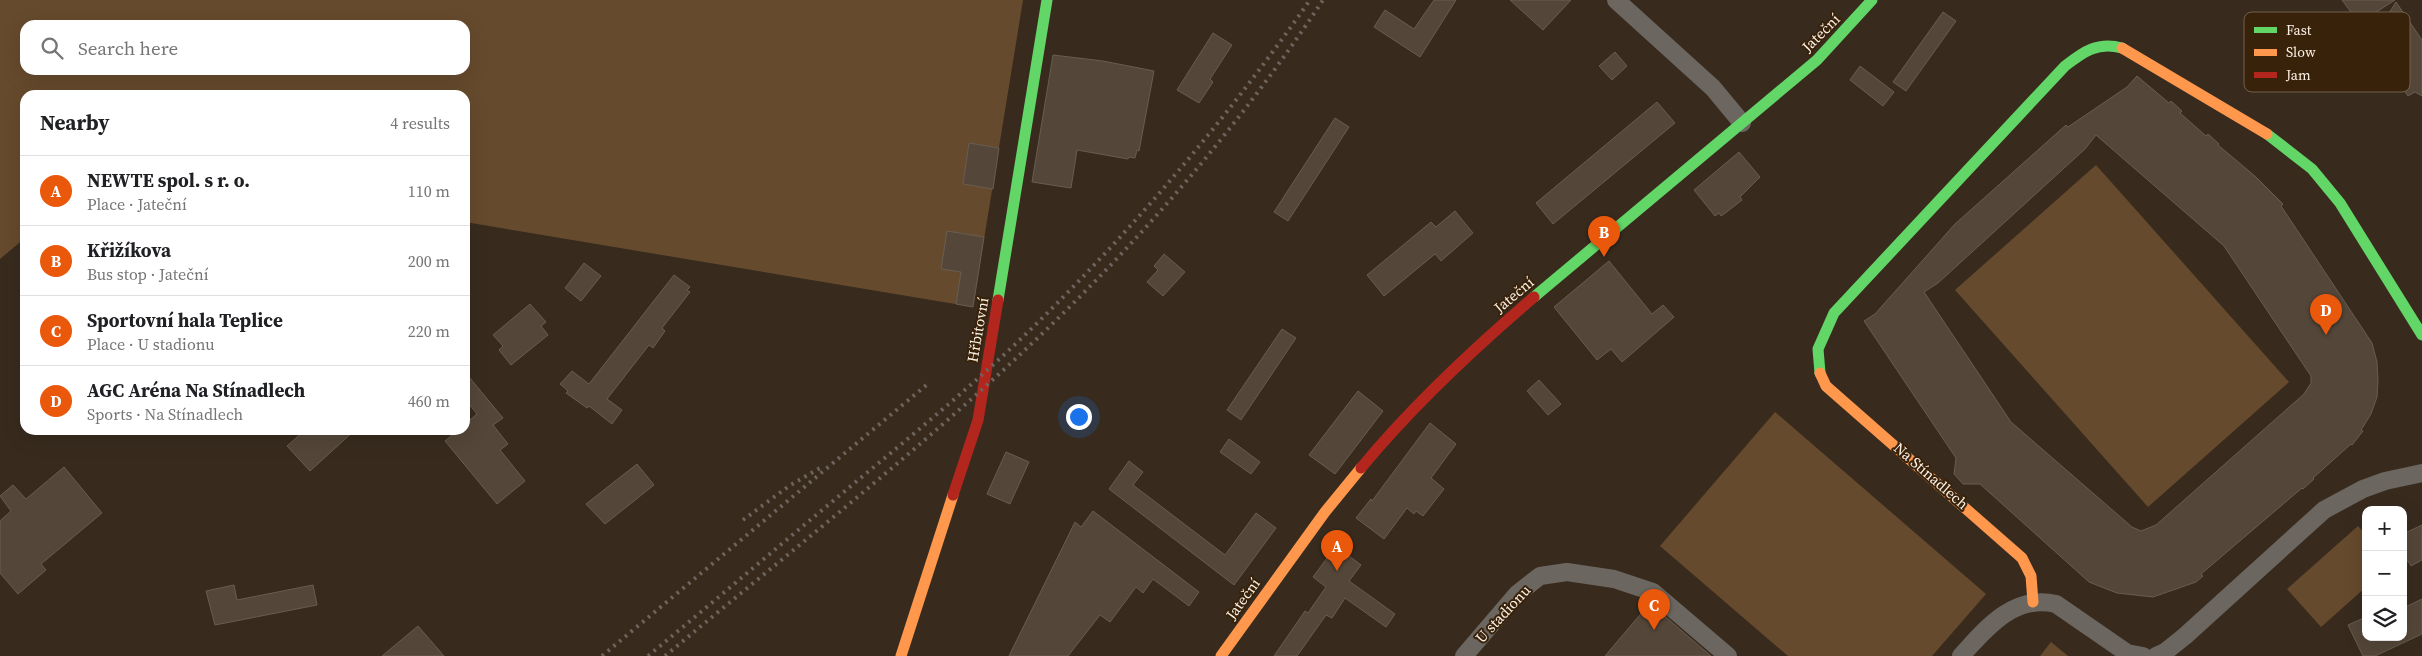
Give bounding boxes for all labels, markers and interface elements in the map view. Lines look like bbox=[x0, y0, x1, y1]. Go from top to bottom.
street label: Jateční bbox=[1796, 8, 1845, 57]
legend bbox=[2244, 12, 2410, 92]
search box bbox=[20, 20, 470, 75]
text: Fast bbox=[2286, 20, 2312, 40]
icon: search bbox=[38, 34, 66, 62]
text: Search here bbox=[78, 35, 178, 61]
text: Slow bbox=[2286, 42, 2316, 62]
text: Jam bbox=[2285, 65, 2311, 85]
text: Nearby bbox=[40, 108, 110, 137]
text: 4 results bbox=[390, 112, 450, 134]
text: NEWTE spol. s r. o. bbox=[87, 167, 250, 193]
text: A bbox=[51, 180, 61, 202]
text: 110 m bbox=[408, 180, 450, 202]
text: Place · Jateční bbox=[87, 193, 187, 215]
pin: B bbox=[1588, 216, 1620, 257]
text: Křižíkova bbox=[87, 237, 171, 263]
text: B bbox=[51, 250, 61, 272]
text: 200 m bbox=[408, 250, 450, 272]
text: Bus stop · Jateční bbox=[87, 263, 208, 285]
street label: Jateční bbox=[1488, 271, 1539, 318]
pin: D bbox=[2310, 294, 2342, 335]
street label: Hřbitovní bbox=[961, 295, 994, 364]
text: Sportovní hala Teplice bbox=[87, 307, 283, 333]
text: C bbox=[51, 320, 61, 342]
text: 220 m bbox=[408, 320, 450, 342]
text: Place · U stadionu bbox=[87, 333, 215, 355]
text: AGC Aréna Na Stínadlech bbox=[87, 377, 305, 403]
text: D bbox=[50, 390, 62, 412]
text: 460 m bbox=[408, 390, 450, 412]
text: Sports · Na Stínadlech bbox=[87, 403, 243, 425]
your location bbox=[1066, 404, 1092, 430]
street label: Na Stínadlech bbox=[1890, 437, 1973, 514]
map controls bbox=[2362, 506, 2407, 641]
button: + bbox=[2362, 506, 2407, 551]
pin: A bbox=[1321, 530, 1353, 571]
button: − bbox=[2362, 551, 2407, 596]
street label: Jateční bbox=[1220, 573, 1265, 624]
street label: U stadionu bbox=[1470, 580, 1535, 647]
pin: C bbox=[1638, 589, 1670, 630]
button: layers bbox=[2362, 596, 2407, 641]

